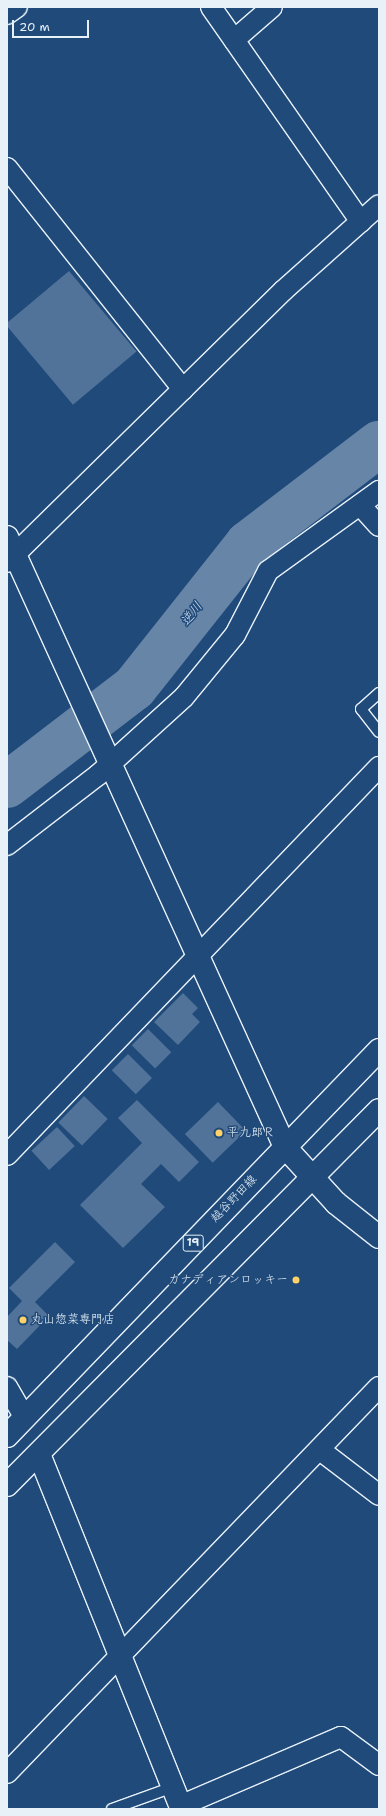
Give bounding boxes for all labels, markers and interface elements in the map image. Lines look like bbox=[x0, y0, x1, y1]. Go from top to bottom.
scale bar bbox=[14, 12, 91, 38]
text: 20 m bbox=[19, 19, 50, 35]
water label: 逆川 bbox=[178, 599, 206, 629]
place label: 平九郎Ｒ bbox=[227, 1126, 275, 1140]
marker: 平九郎Ｒ bbox=[214, 1128, 224, 1138]
street label: 越谷野田線 bbox=[208, 1172, 260, 1226]
road number: 19 bbox=[182, 1234, 204, 1252]
place label: カナディアンロッキー bbox=[168, 1273, 288, 1287]
marker: カナディアンロッキー bbox=[291, 1275, 301, 1285]
place label: 丸山惣菜専門店 bbox=[31, 1313, 115, 1327]
marker: 丸山惣菜専門店 bbox=[18, 1315, 28, 1325]

